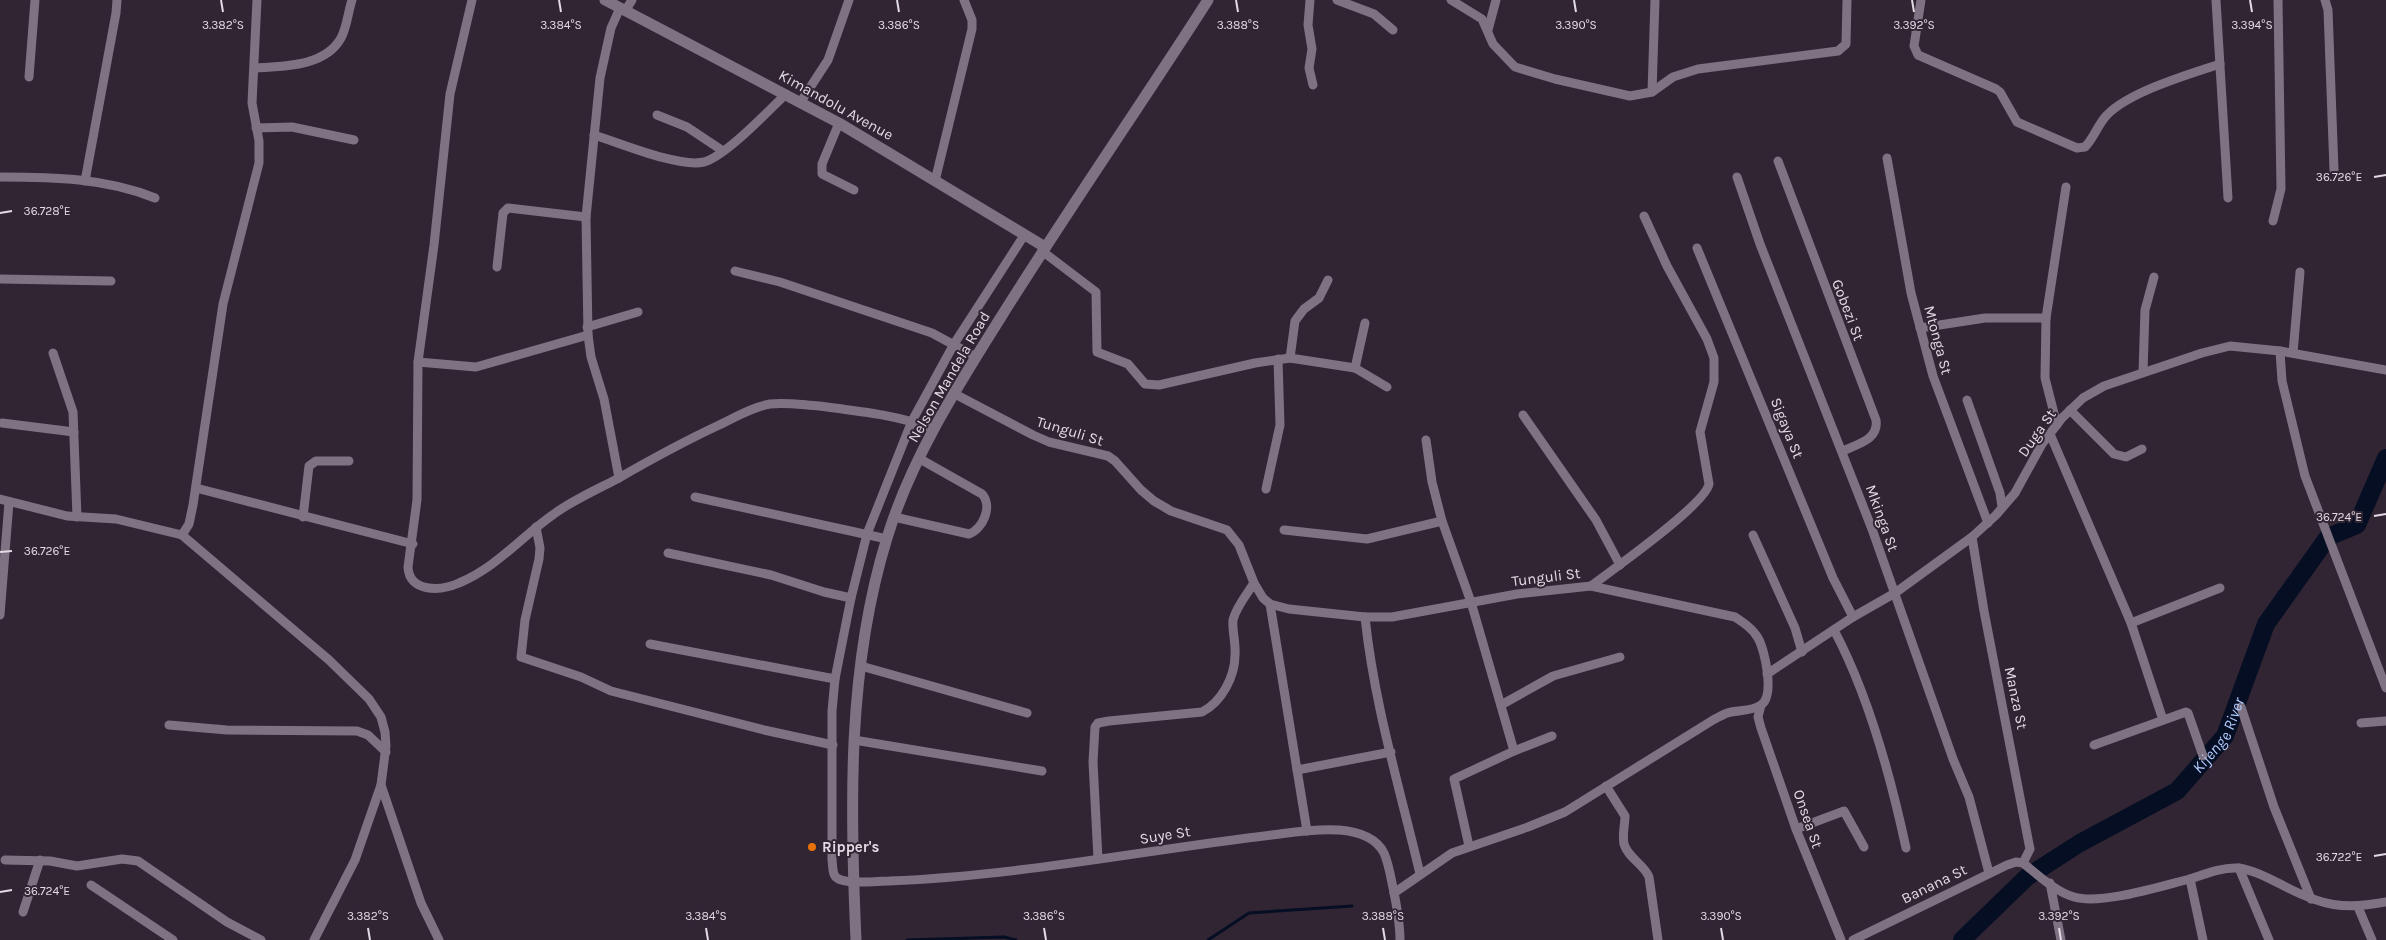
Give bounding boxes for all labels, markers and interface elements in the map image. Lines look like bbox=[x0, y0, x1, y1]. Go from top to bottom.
text: 3.382°S bbox=[202, 18, 244, 32]
text: 3.384°S bbox=[540, 18, 582, 32]
text: 3.386°S bbox=[878, 18, 920, 32]
text: 3.388°S bbox=[1217, 18, 1259, 32]
text: 3.390°S bbox=[1555, 18, 1597, 32]
text: 3.392°S bbox=[1893, 18, 1935, 32]
text: 3.394°S bbox=[2231, 18, 2273, 32]
street label: Kimandolu Avenue bbox=[776, 66, 896, 144]
text: 36.726°E bbox=[2316, 170, 2362, 184]
text: 36.728°E bbox=[24, 204, 70, 218]
street label: Gobezi St bbox=[1828, 277, 1868, 344]
street label: Mtonga St bbox=[1920, 304, 1956, 377]
street label: Nelson Mandela Road bbox=[904, 308, 994, 446]
street label: Sigaya St bbox=[1767, 395, 1807, 461]
street label: Duga St bbox=[2014, 405, 2060, 460]
street label: Tunguli St bbox=[1034, 412, 1106, 450]
street label: Mkinga St bbox=[1862, 482, 1902, 554]
text: 36.724°E bbox=[2316, 510, 2362, 524]
text: 36.726°E bbox=[24, 544, 70, 558]
street label: Tunguli St bbox=[1511, 564, 1582, 590]
street label: Manza St bbox=[2001, 665, 2031, 731]
water label: Kijenge River bbox=[2188, 694, 2248, 777]
street label: Onsea St bbox=[1790, 787, 1827, 851]
street label: Suye St bbox=[1138, 822, 1192, 848]
place label: Ripper's bbox=[822, 838, 879, 856]
marker: Ripper's bbox=[806, 841, 818, 853]
text: 36.722°E bbox=[2316, 850, 2362, 864]
street label: Banana St bbox=[1898, 860, 1970, 908]
text: 36.724°E bbox=[24, 884, 70, 898]
text: 3.382°S bbox=[347, 909, 389, 923]
text: 3.384°S bbox=[685, 909, 727, 923]
text: 3.386°S bbox=[1023, 909, 1065, 923]
text: 3.388°S bbox=[1362, 909, 1404, 923]
text: 3.390°S bbox=[1700, 909, 1742, 923]
text: 3.392°S bbox=[2038, 909, 2080, 923]

